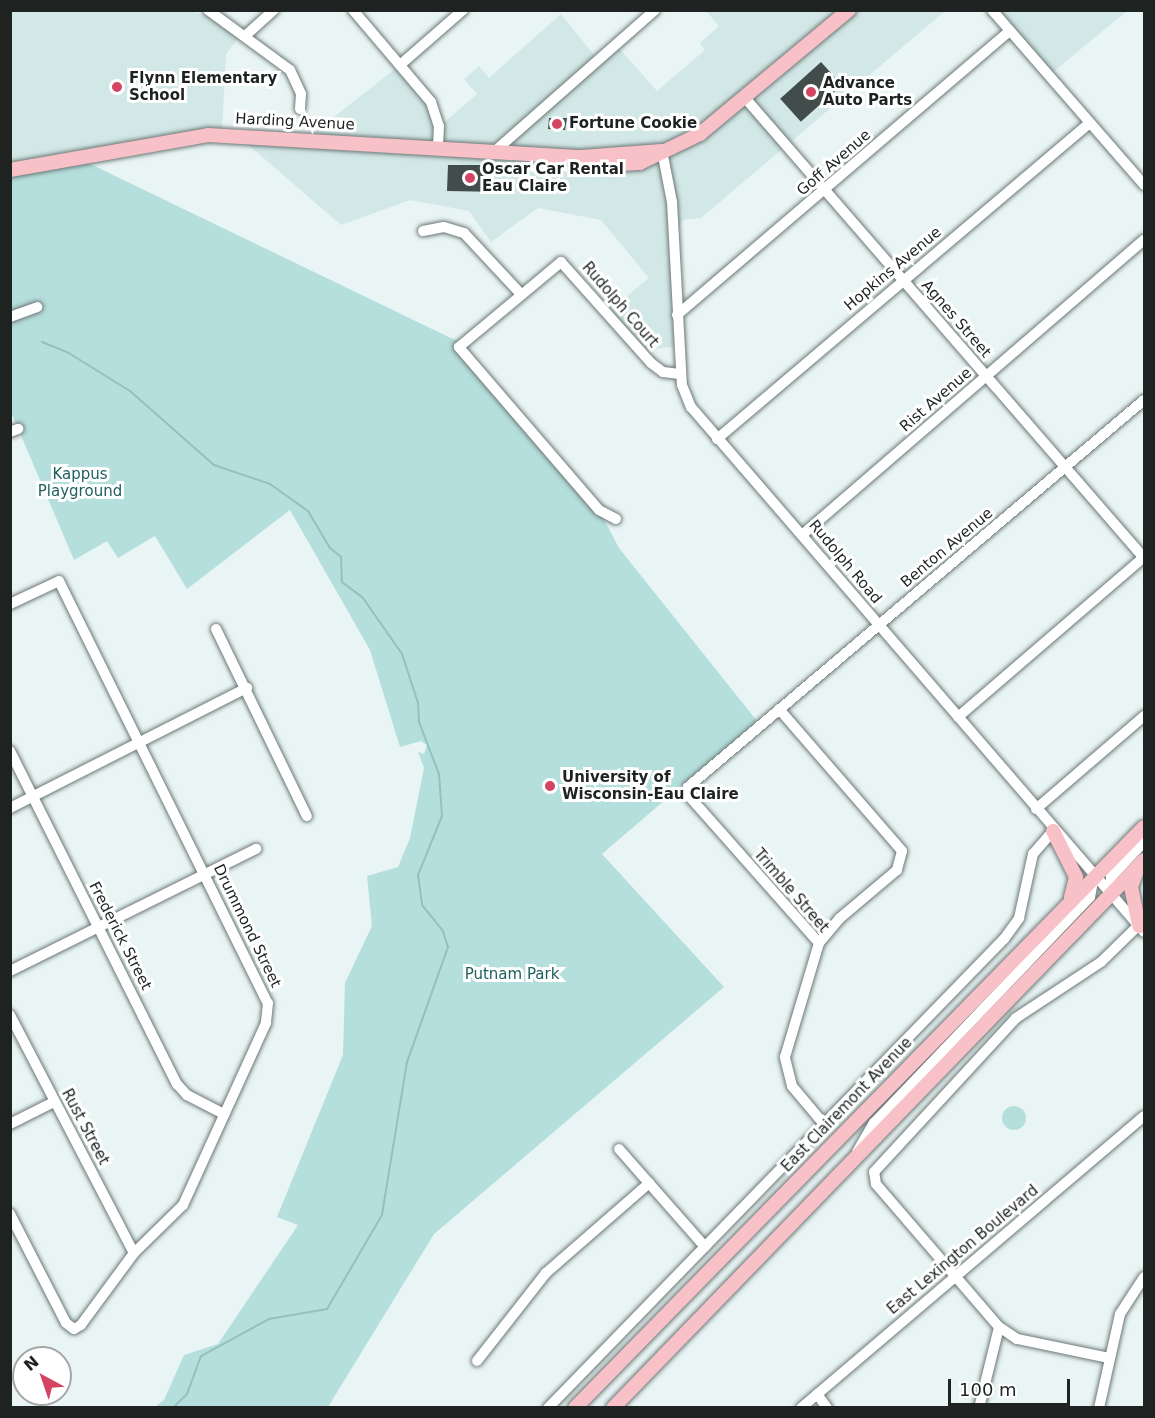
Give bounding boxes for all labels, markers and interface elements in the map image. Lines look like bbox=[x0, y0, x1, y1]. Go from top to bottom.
place label: Flynn Elementary School bbox=[129, 69, 277, 104]
place label: Advance Auto Parts bbox=[823, 74, 912, 109]
marker: Flynn Elementary School bbox=[110, 80, 124, 94]
marker: Advance Auto Parts bbox=[804, 85, 818, 99]
street label: Harding Avenue bbox=[235, 110, 355, 134]
place label: Fortune Cookie bbox=[569, 115, 697, 133]
marker: Fortune Cookie bbox=[550, 117, 564, 131]
street label: Goff Avenue bbox=[794, 126, 874, 200]
place label: Oscar Car Rental Eau Claire bbox=[482, 160, 624, 195]
marker: Oscar Car Rental Eau Claire bbox=[463, 171, 477, 185]
street label: Hopkins Avenue bbox=[841, 223, 945, 315]
street label: Rudolph Court bbox=[578, 259, 662, 351]
street label: Agnes Street bbox=[917, 277, 995, 361]
street label: Rist Avenue bbox=[897, 364, 975, 436]
park label: Kappus Playground bbox=[38, 465, 122, 500]
street label: Benton Avenue bbox=[898, 504, 996, 592]
street label: Rudolph Road bbox=[805, 517, 885, 607]
place label: University of Wisconsin-Eau Claire bbox=[562, 768, 739, 803]
marker: University of Wisconsin-Eau Claire bbox=[543, 779, 557, 793]
street label: Trimble Street bbox=[750, 845, 832, 937]
street label: Drummond Street bbox=[209, 861, 285, 991]
street label: Frederick Street bbox=[85, 879, 155, 993]
park label: Putnam Park bbox=[465, 966, 559, 984]
street label: East Clairemont Avenue bbox=[778, 1034, 916, 1176]
street label: Rust Street bbox=[58, 1086, 112, 1168]
street label: East Lexington Boulevard bbox=[884, 1182, 1042, 1318]
north arrow bbox=[12, 1346, 72, 1406]
text: N bbox=[20, 1352, 43, 1375]
scale bar bbox=[951, 1367, 1072, 1405]
text: 100 m bbox=[959, 1379, 1017, 1400]

